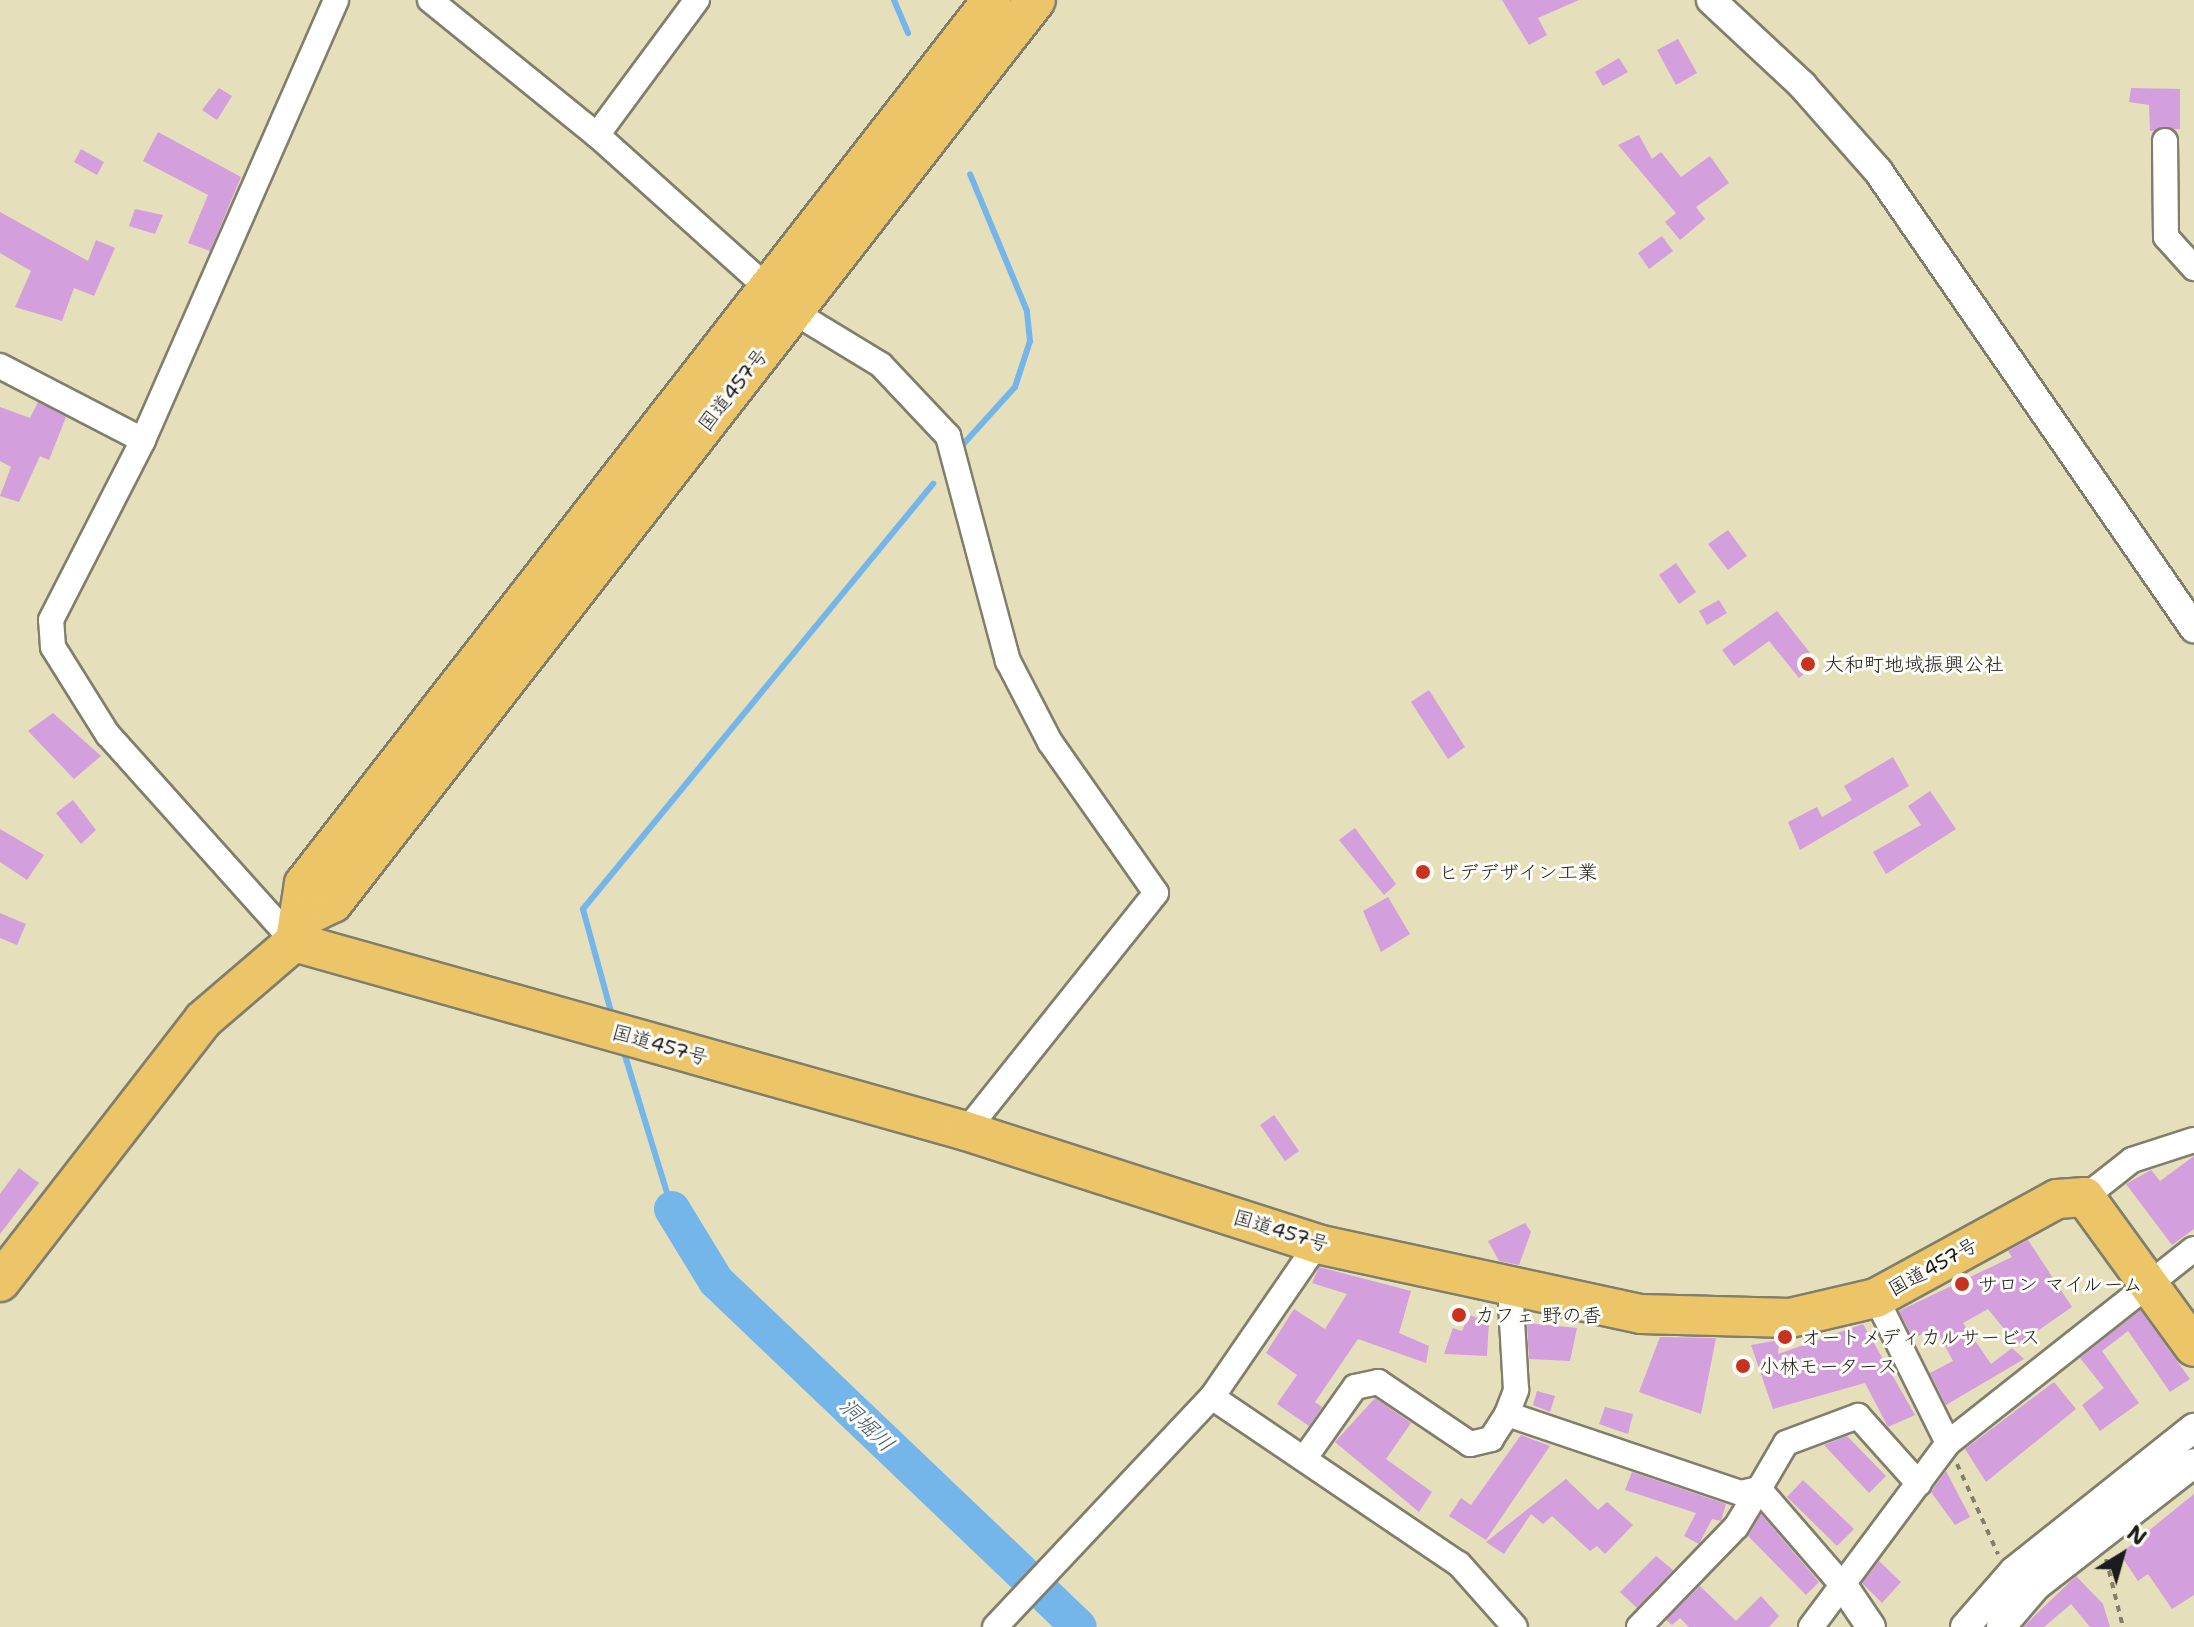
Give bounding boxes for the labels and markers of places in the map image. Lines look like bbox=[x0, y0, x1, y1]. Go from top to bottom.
place label: 大和町地域振興公社 bbox=[1824, 652, 2004, 676]
marker: 大和町地域振興公社 bbox=[1799, 655, 1817, 673]
place label: ヒデデザイン工業 bbox=[1439, 860, 1599, 884]
marker: ヒデデザイン工業 bbox=[1414, 863, 1432, 881]
place label: サロン マイルーム bbox=[1978, 1272, 2146, 1296]
marker: サロン マイルーム bbox=[1953, 1275, 1971, 1293]
place label: カフェ 野の香 bbox=[1475, 1303, 1602, 1327]
marker: カフェ 野の香 bbox=[1450, 1306, 1468, 1324]
place label: オートメディカルサービス bbox=[1801, 1325, 2041, 1349]
marker: オートメディカルサービス bbox=[1776, 1328, 1794, 1346]
place label: 小林モータース bbox=[1759, 1354, 1899, 1378]
marker: 小林モータース bbox=[1734, 1357, 1752, 1375]

